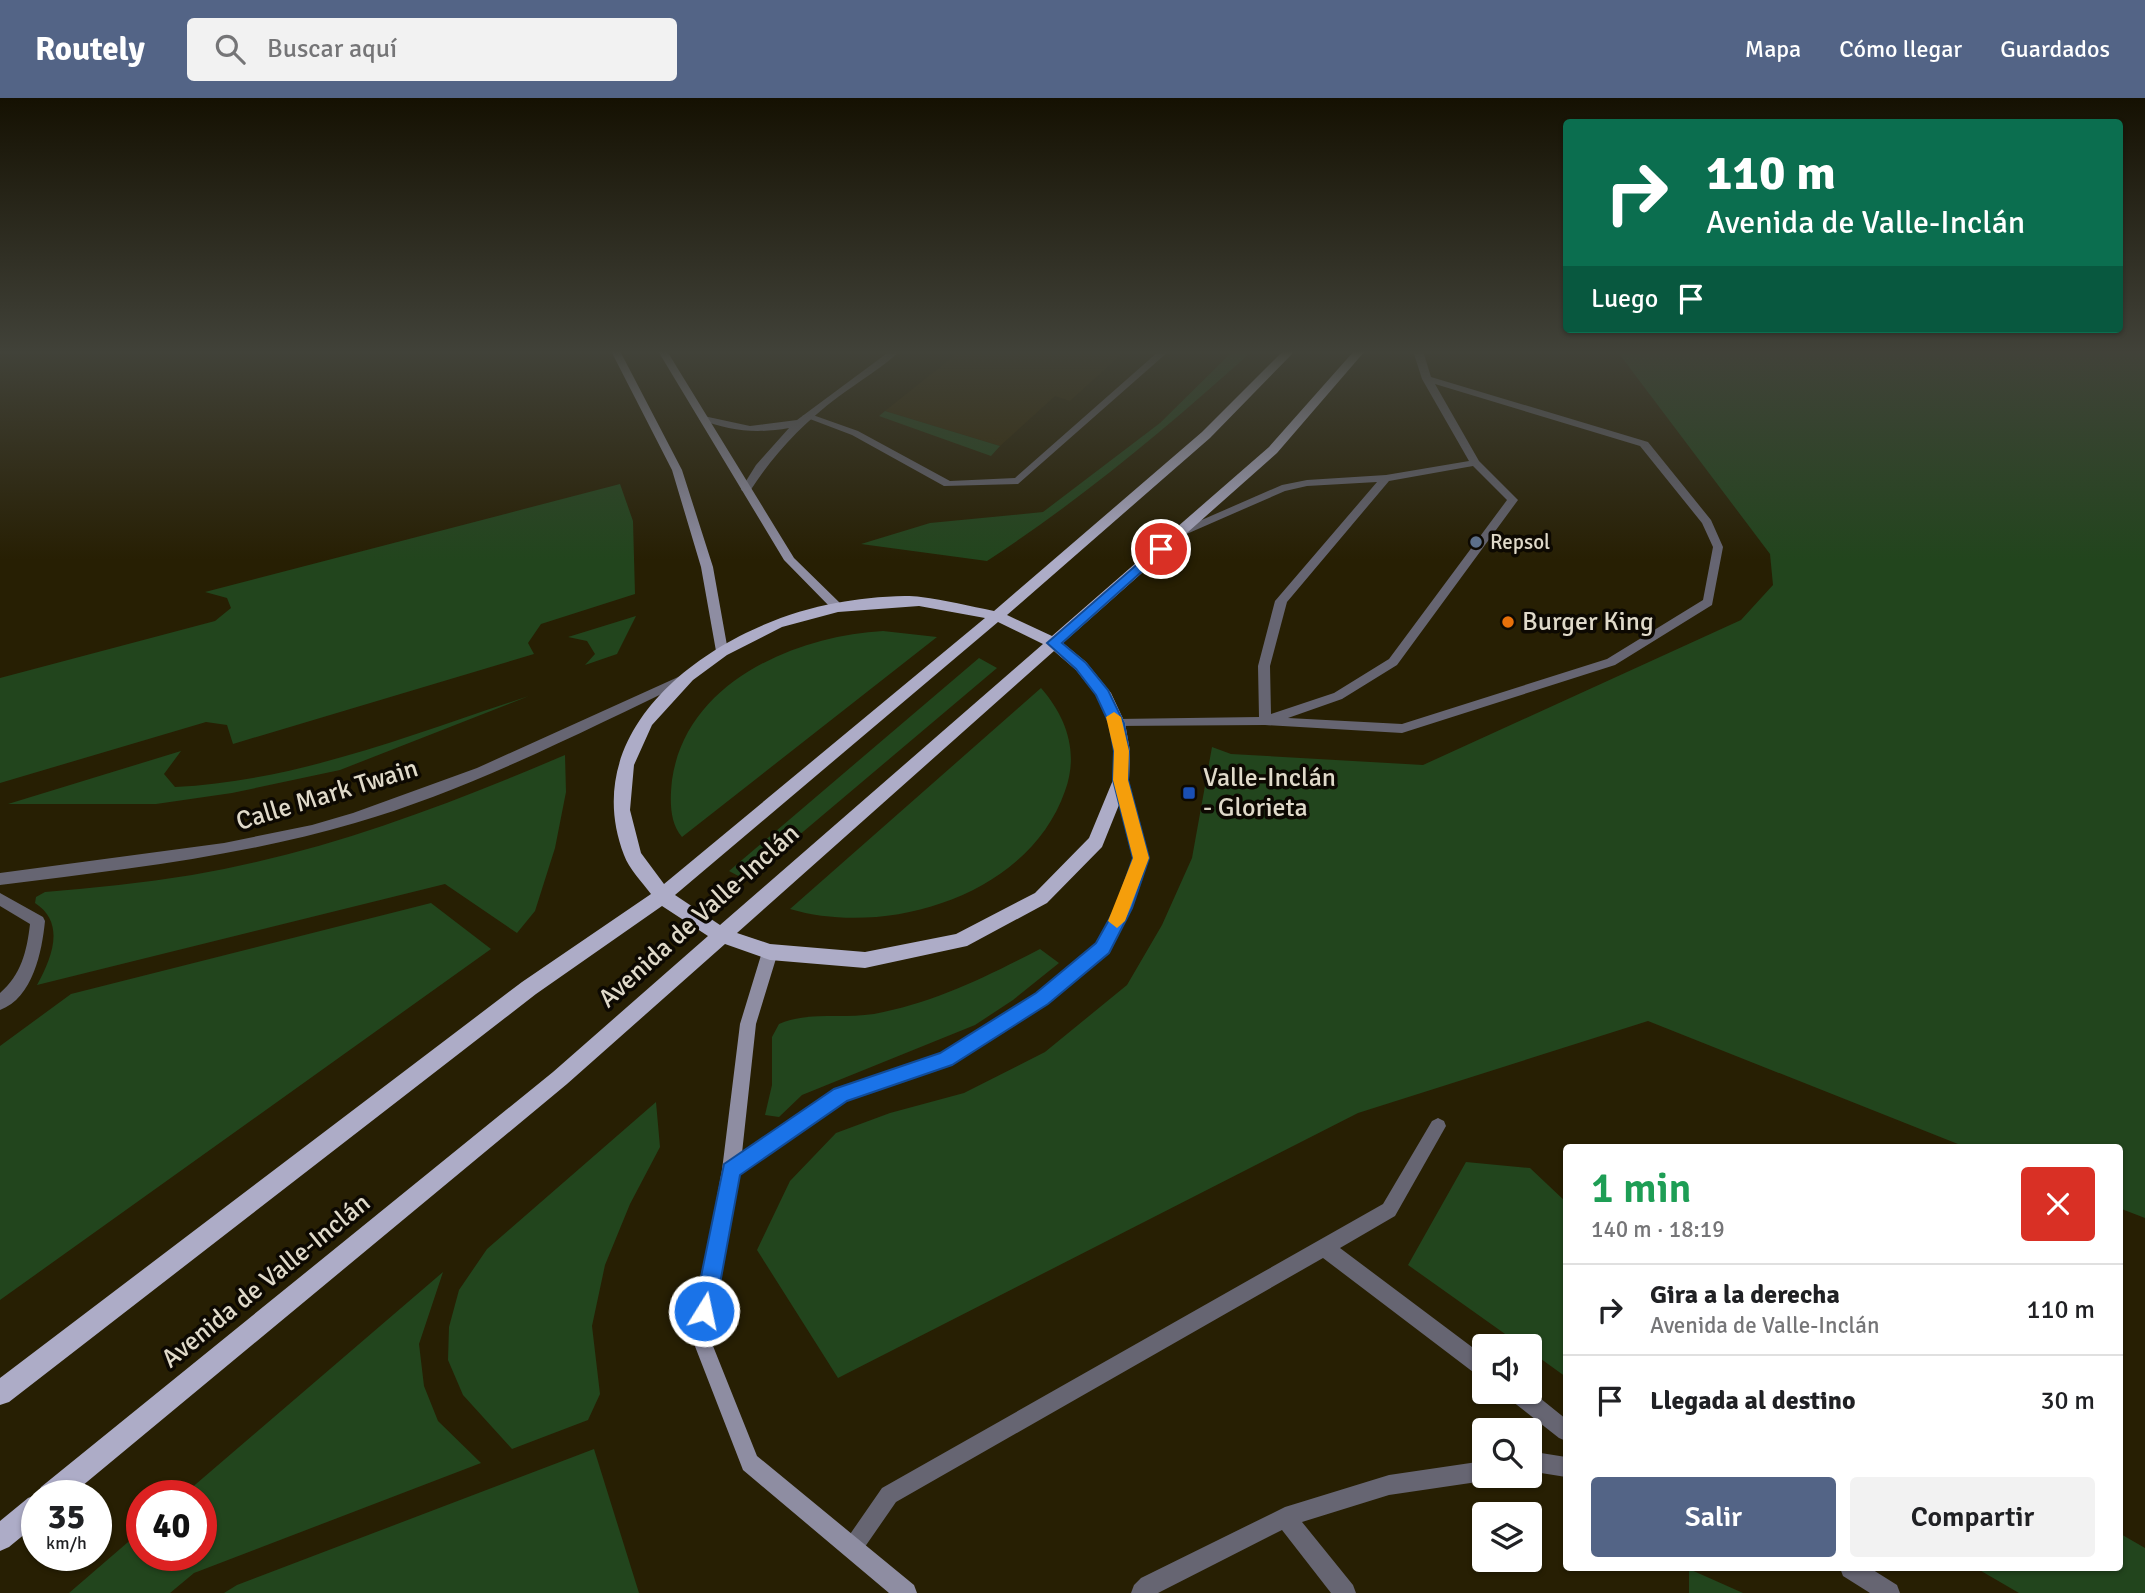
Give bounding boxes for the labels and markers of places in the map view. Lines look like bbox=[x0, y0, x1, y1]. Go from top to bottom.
pin bbox=[1131, 519, 1191, 579]
place label: Repsol bbox=[1490, 529, 1550, 555]
marker: Repsol bbox=[1468, 534, 1484, 550]
place label: Burger King bbox=[1522, 606, 1654, 638]
marker: Burger King bbox=[1500, 614, 1516, 630]
place label: Valle-Inclán - Glorieta bbox=[1203, 762, 1336, 824]
marker: Valle-Inclán - Glorieta bbox=[1181, 785, 1197, 801]

